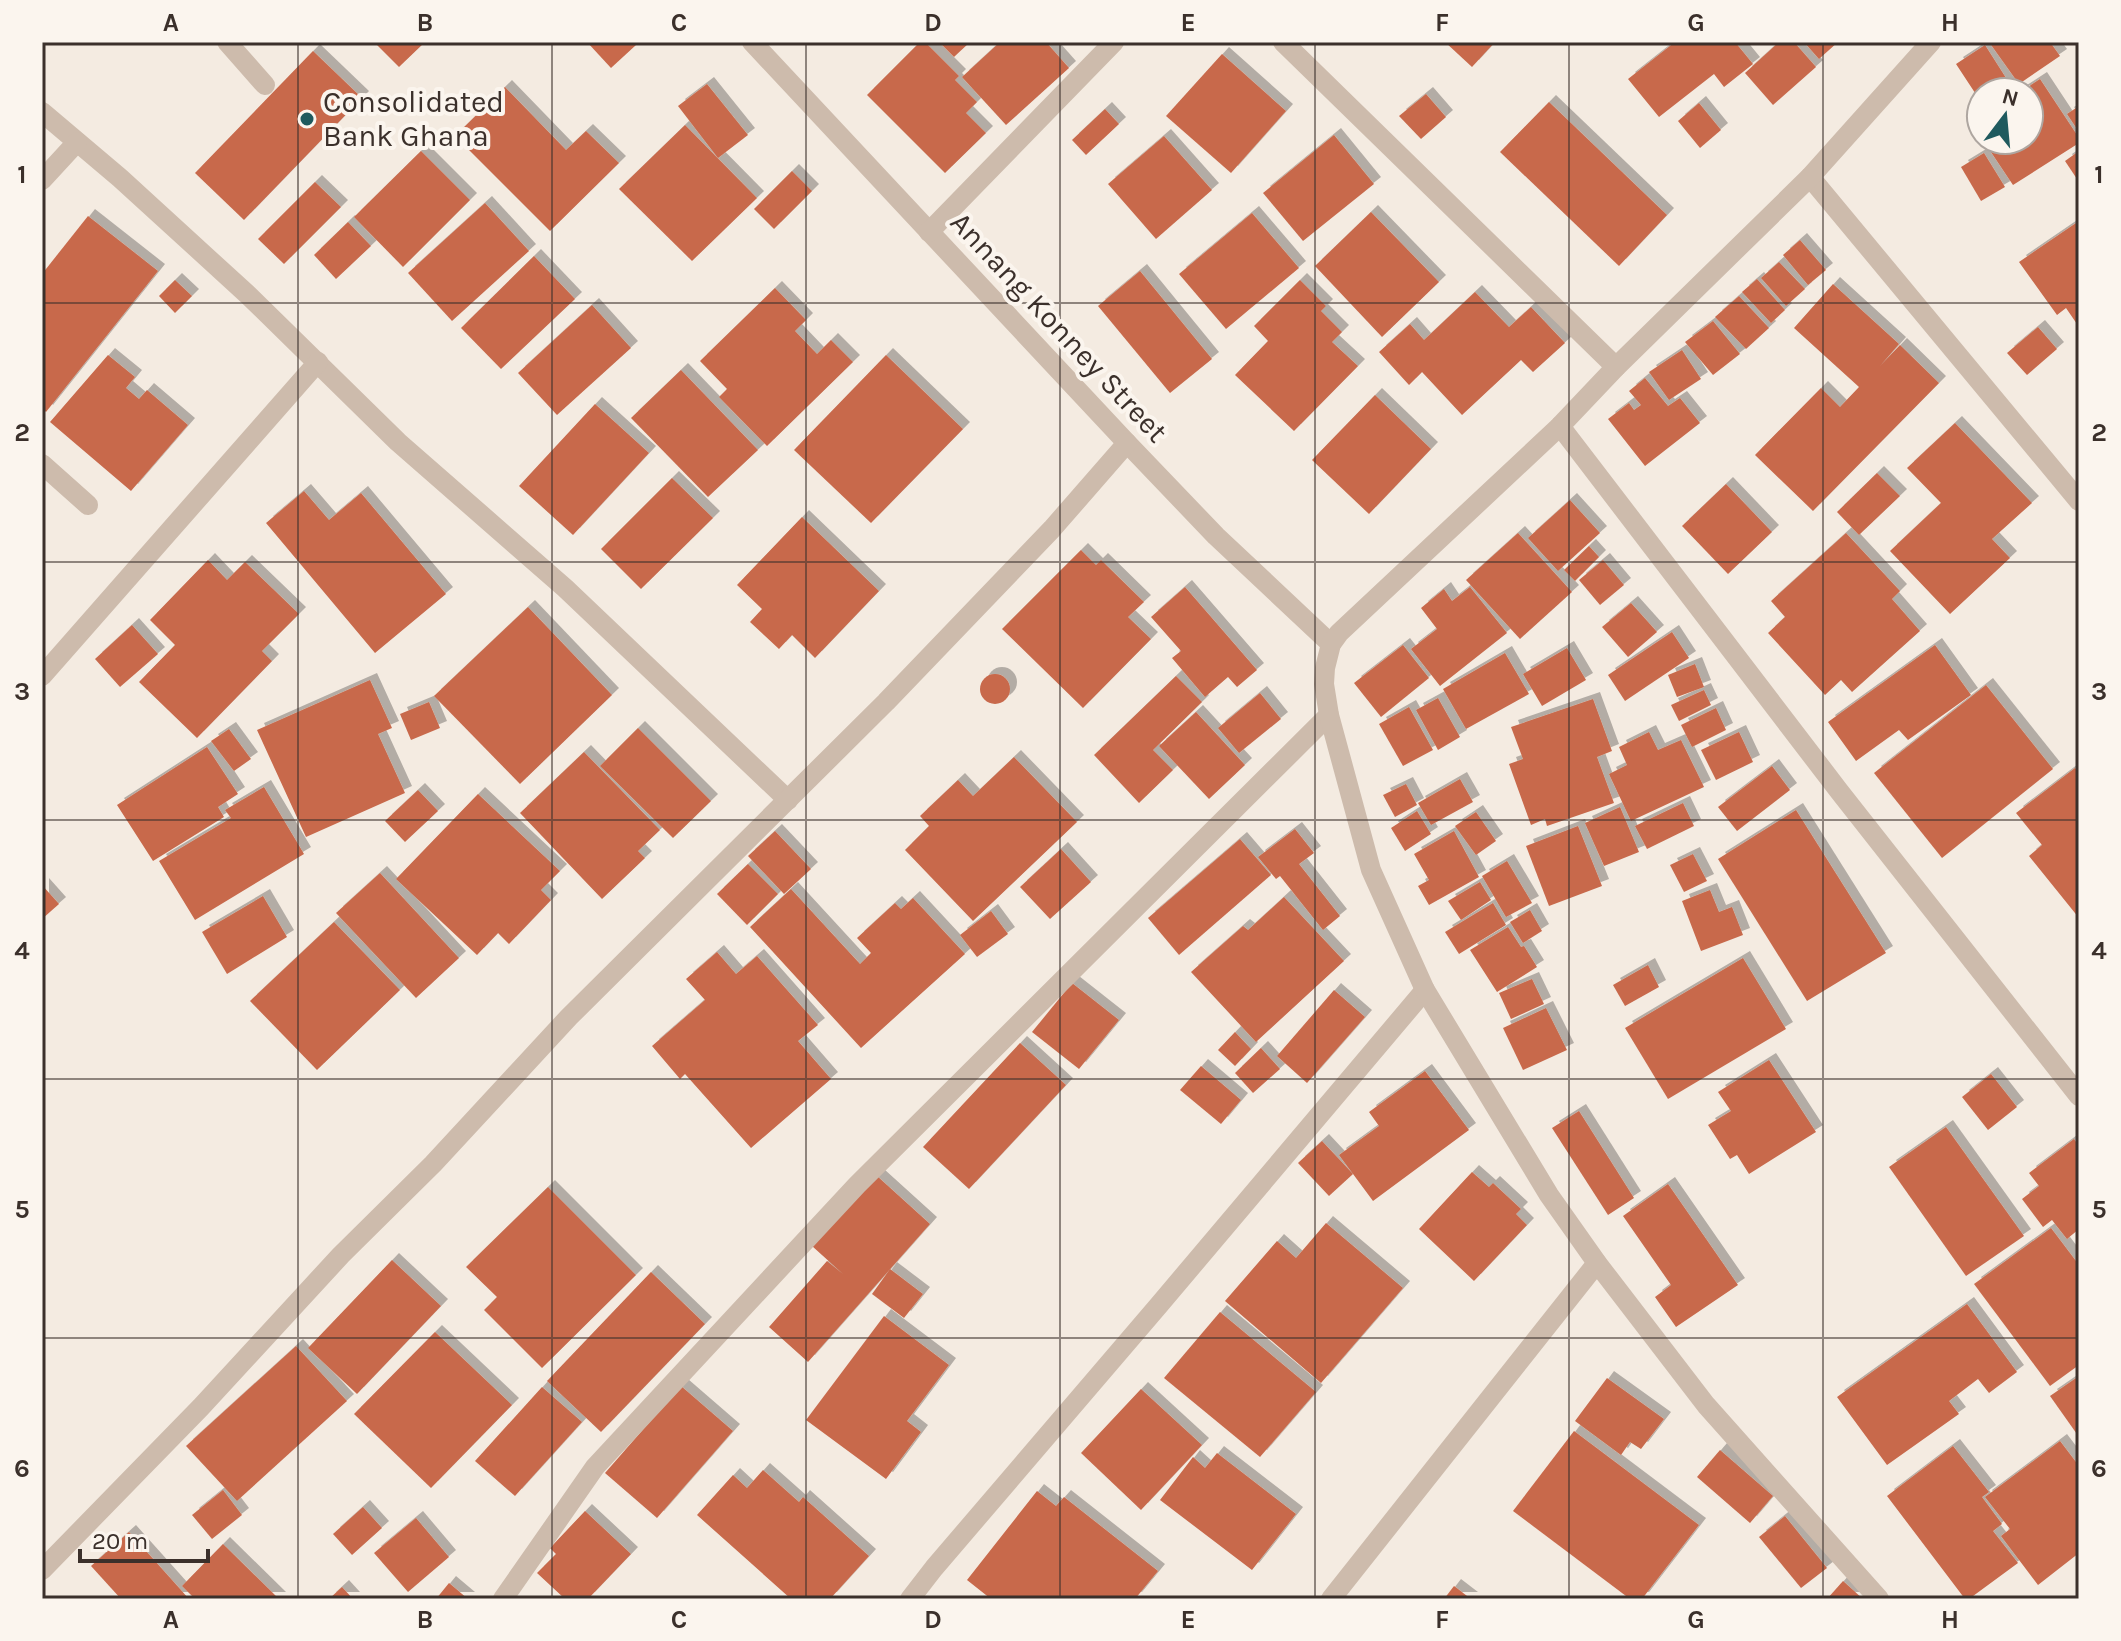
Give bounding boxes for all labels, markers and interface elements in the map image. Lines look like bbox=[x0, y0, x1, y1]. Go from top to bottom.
text: A bbox=[163, 7, 179, 38]
text: B bbox=[417, 7, 433, 38]
text: C bbox=[671, 7, 687, 38]
text: D bbox=[924, 7, 942, 38]
text: E bbox=[1180, 7, 1196, 38]
text: F bbox=[1435, 7, 1449, 38]
text: G bbox=[1687, 7, 1705, 38]
text: H bbox=[1941, 7, 1959, 38]
north arrow bbox=[1965, 76, 2045, 156]
text: N bbox=[1999, 83, 2021, 112]
place label: Consolidated Bank Ghana bbox=[323, 84, 504, 154]
marker: Consolidated Bank Ghana bbox=[298, 110, 316, 128]
text: 1 bbox=[17, 159, 27, 190]
text: 1 bbox=[2094, 159, 2104, 190]
street label: Annang Konney Street bbox=[943, 204, 1175, 450]
text: 2 bbox=[14, 417, 30, 448]
text: 2 bbox=[2091, 417, 2107, 448]
text: 3 bbox=[14, 676, 30, 707]
text: 3 bbox=[2091, 676, 2107, 707]
text: 4 bbox=[14, 935, 30, 966]
text: 4 bbox=[2091, 935, 2107, 966]
text: 5 bbox=[14, 1194, 30, 1225]
text: 5 bbox=[2091, 1194, 2107, 1225]
text: 6 bbox=[14, 1453, 30, 1484]
text: 6 bbox=[2091, 1453, 2107, 1484]
scale bar bbox=[80, 1513, 208, 1563]
text: 20 m bbox=[92, 1527, 148, 1555]
text: A bbox=[163, 1604, 179, 1635]
text: B bbox=[417, 1604, 433, 1635]
text: C bbox=[671, 1604, 687, 1635]
text: D bbox=[924, 1604, 942, 1635]
text: E bbox=[1180, 1604, 1196, 1635]
text: F bbox=[1435, 1604, 1449, 1635]
text: G bbox=[1687, 1604, 1705, 1635]
text: H bbox=[1941, 1604, 1959, 1635]

